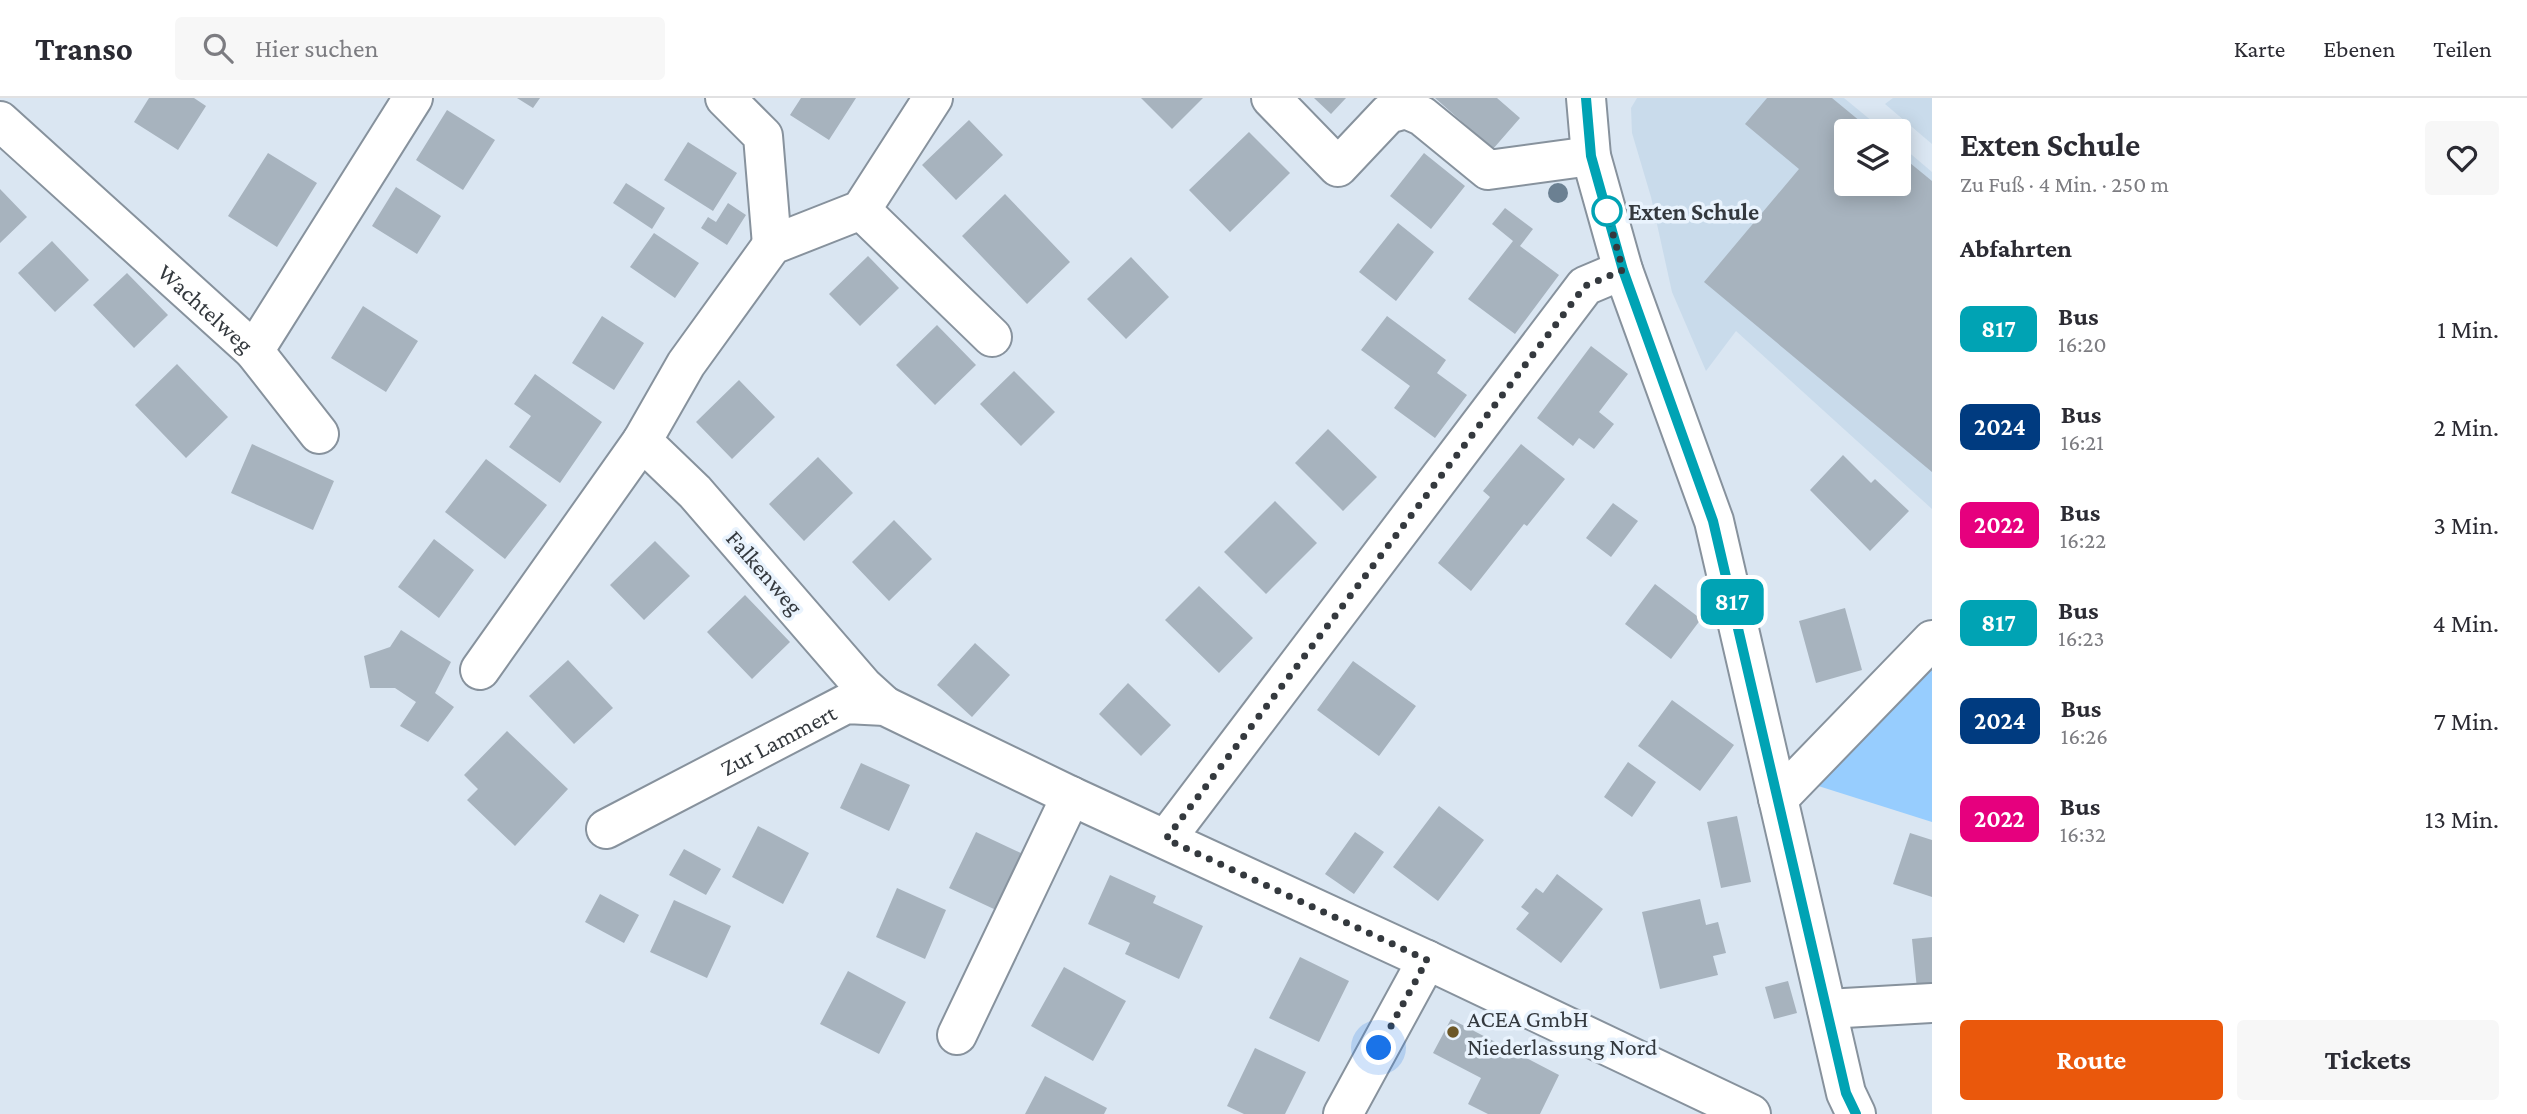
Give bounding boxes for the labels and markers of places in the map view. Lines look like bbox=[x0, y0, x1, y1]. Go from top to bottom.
marker: Exten Schule bbox=[1592, 196, 1622, 226]
place label: Exten Schule bbox=[1628, 198, 1759, 225]
place label: ACEA GmbH Niederlassung Nord bbox=[1467, 1005, 1658, 1060]
marker: ACEA GmbH Niederlassung Nord bbox=[1445, 1024, 1461, 1040]

